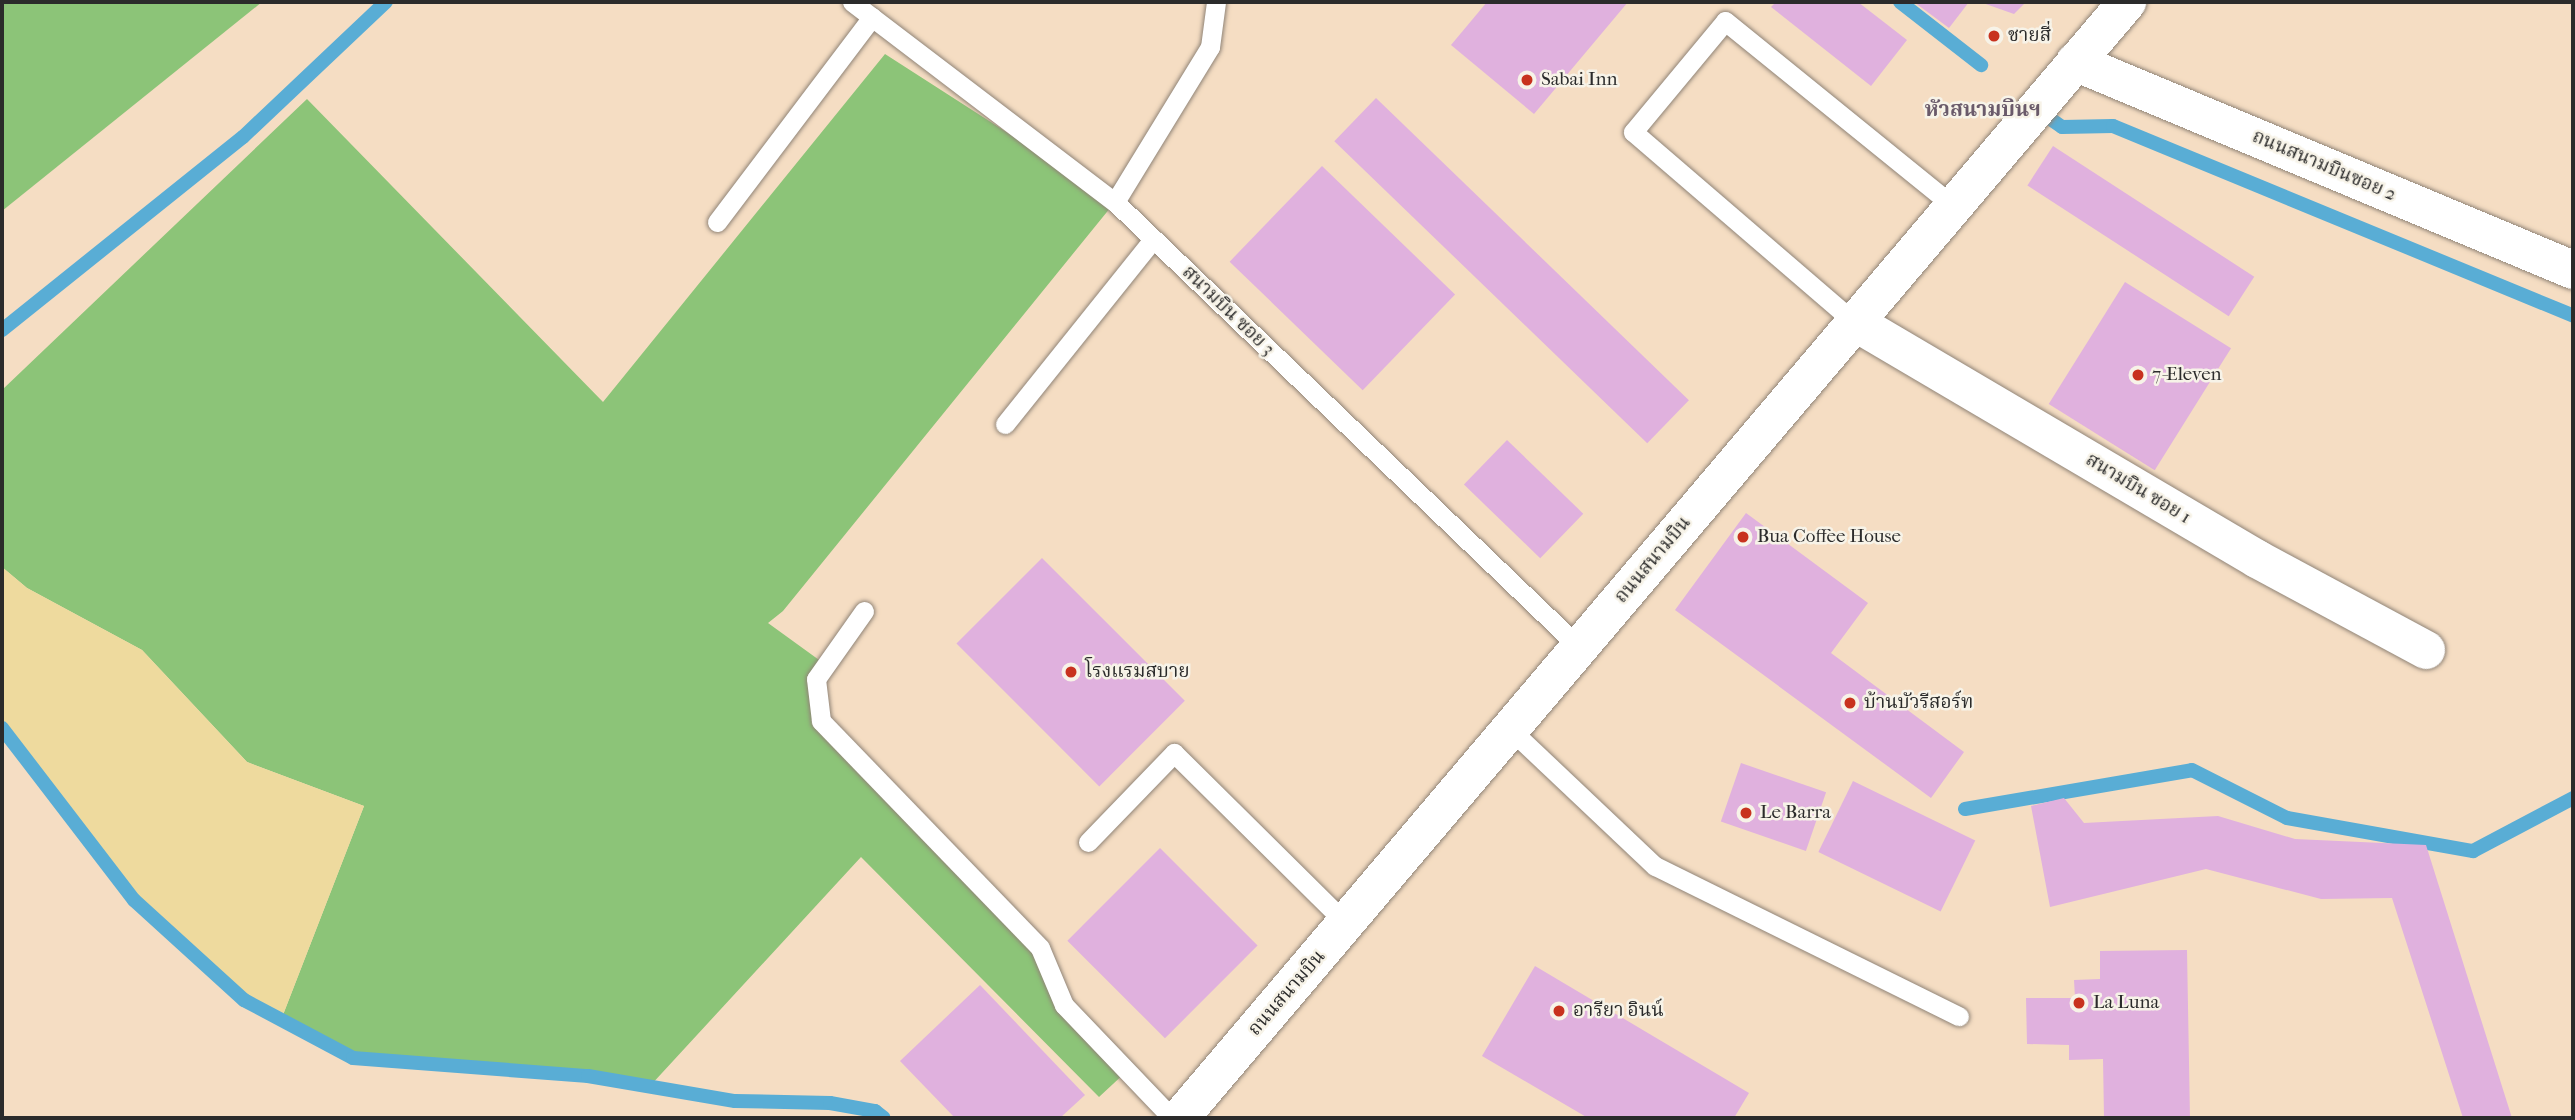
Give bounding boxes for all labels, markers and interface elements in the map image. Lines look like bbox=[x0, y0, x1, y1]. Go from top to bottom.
place label: ชายสี่ bbox=[2008, 25, 2051, 47]
marker: ชายสี่ bbox=[1986, 28, 2002, 44]
place label: Sabai Inn bbox=[1541, 69, 1617, 91]
marker: Sabai Inn bbox=[1519, 72, 1535, 88]
district label: หัวสนามบินฯ bbox=[1925, 96, 2041, 122]
street label: ถนนสนามบินซอย 2 bbox=[2249, 125, 2399, 207]
street label: สนามบิน ซอย 3 bbox=[1177, 261, 1279, 361]
place label: 7-Eleven bbox=[2152, 364, 2222, 386]
marker: 7-Eleven bbox=[2130, 367, 2146, 383]
street label: สนามบิน ซอย 1 bbox=[2081, 449, 2195, 529]
street label: ถนนสนามบิน bbox=[1610, 512, 1696, 608]
place label: Bua Coffee House bbox=[1757, 526, 1901, 548]
marker: Bua Coffee House bbox=[1735, 529, 1751, 545]
place label: โรงแรมสบาย bbox=[1085, 661, 1190, 683]
marker: โรงแรมสบาย bbox=[1063, 664, 1079, 680]
place label: บ้านบัวรีสอร์ท bbox=[1864, 692, 1973, 714]
marker: บ้านบัวรีสอร์ท bbox=[1842, 695, 1858, 711]
place label: Le Barra bbox=[1760, 802, 1831, 824]
marker: Le Barra bbox=[1738, 805, 1754, 821]
street label: ถนนสนามบิน bbox=[1244, 945, 1330, 1041]
place label: La Luna bbox=[2093, 992, 2159, 1014]
marker: La Luna bbox=[2071, 995, 2087, 1011]
place label: อารียา อินน์ bbox=[1573, 1000, 1664, 1022]
marker: อารียา อินน์ bbox=[1551, 1003, 1567, 1019]

